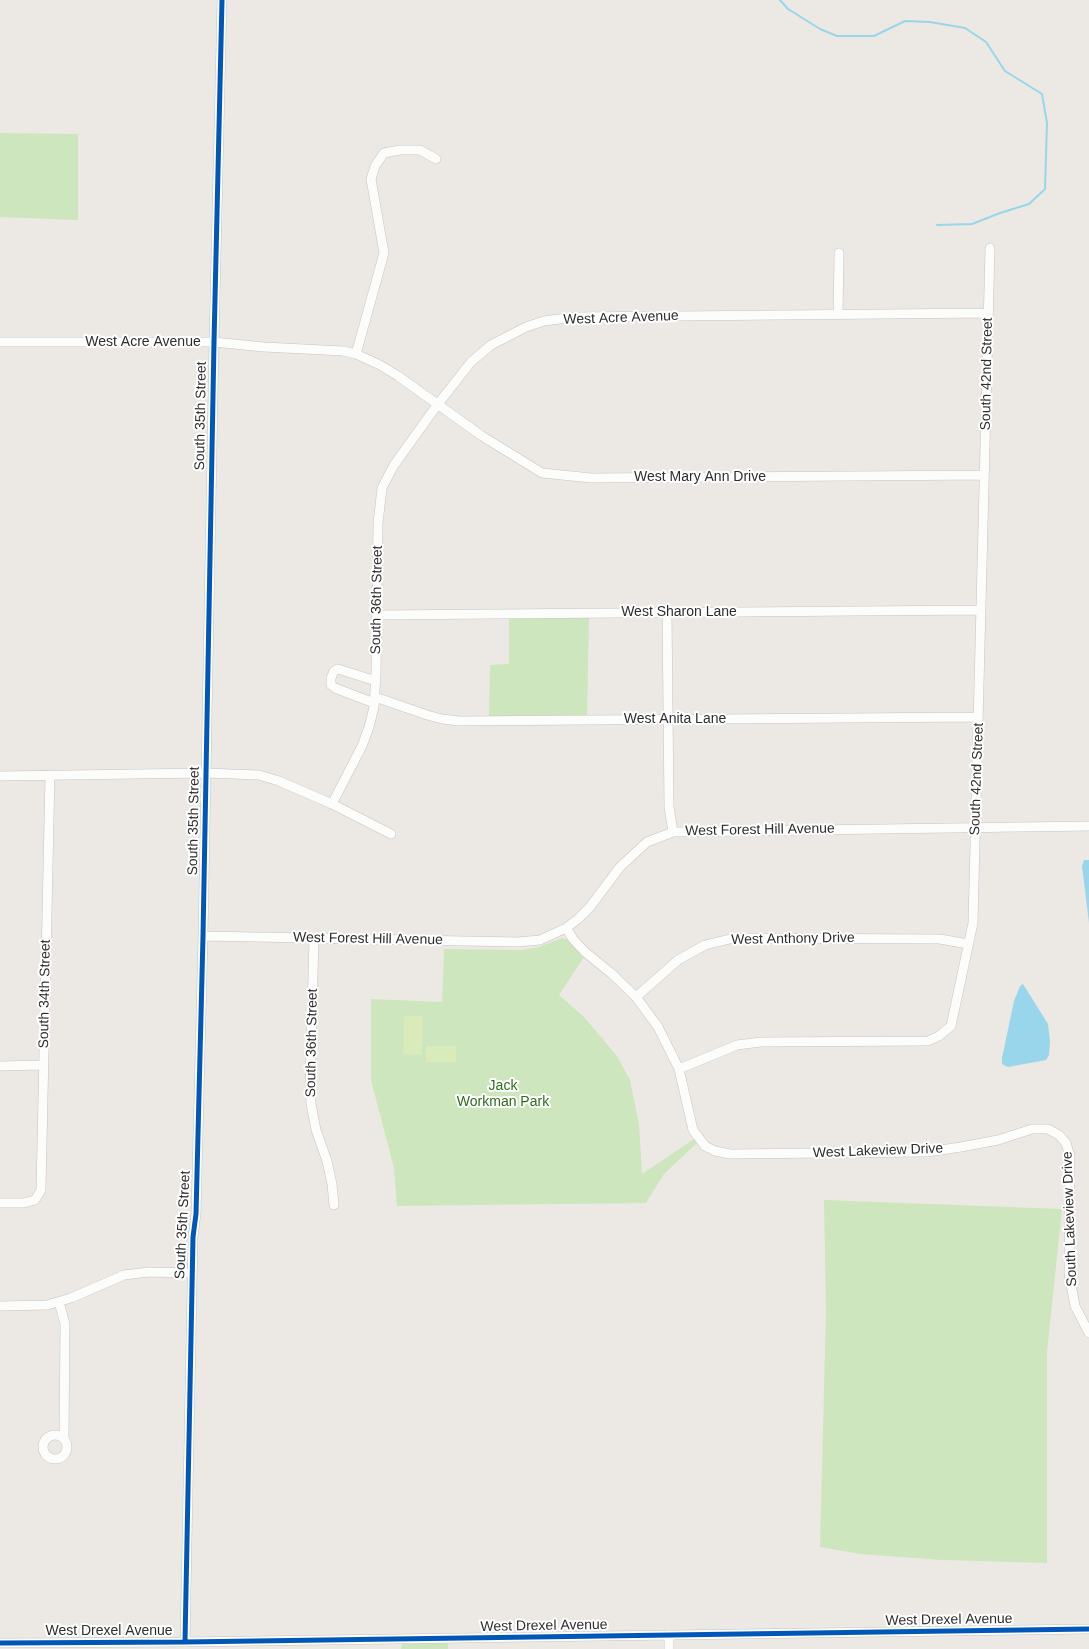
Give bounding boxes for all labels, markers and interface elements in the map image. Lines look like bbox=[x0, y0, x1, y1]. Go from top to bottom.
street label: West Acre Avenue bbox=[563, 308, 679, 328]
street label: South 42nd Street bbox=[978, 317, 996, 431]
street label: West Acre Avenue bbox=[85, 334, 201, 350]
street label: South 35th Street bbox=[192, 361, 210, 471]
street label: West Mary Ann Drive bbox=[634, 469, 766, 485]
street label: South 36th Street bbox=[368, 545, 386, 655]
street label: West Sharon Lane bbox=[621, 604, 737, 620]
street label: West Anita Lane bbox=[624, 711, 726, 727]
street label: South 42nd Street bbox=[967, 722, 987, 836]
street label: South 35th Street bbox=[185, 766, 203, 876]
street label: West Forest Hill Avenue bbox=[685, 820, 835, 840]
street label: West Forest Hill Avenue bbox=[293, 929, 443, 949]
street label: West Anthony Drive bbox=[731, 930, 855, 948]
street label: South 34th Street bbox=[36, 939, 54, 1049]
street label: South 36th Street bbox=[303, 988, 321, 1098]
park label: Jack Workman Park bbox=[457, 1078, 549, 1110]
street label: West Lakeview Drive bbox=[813, 1140, 943, 1162]
street label: South Lakeview Drive bbox=[1059, 1151, 1081, 1287]
street label: South 35th Street bbox=[172, 1170, 194, 1280]
street label: West Drexel Avenue bbox=[885, 1610, 1013, 1630]
street label: West Drexel Avenue bbox=[480, 1616, 608, 1636]
street label: West Drexel Avenue bbox=[45, 1623, 173, 1639]

